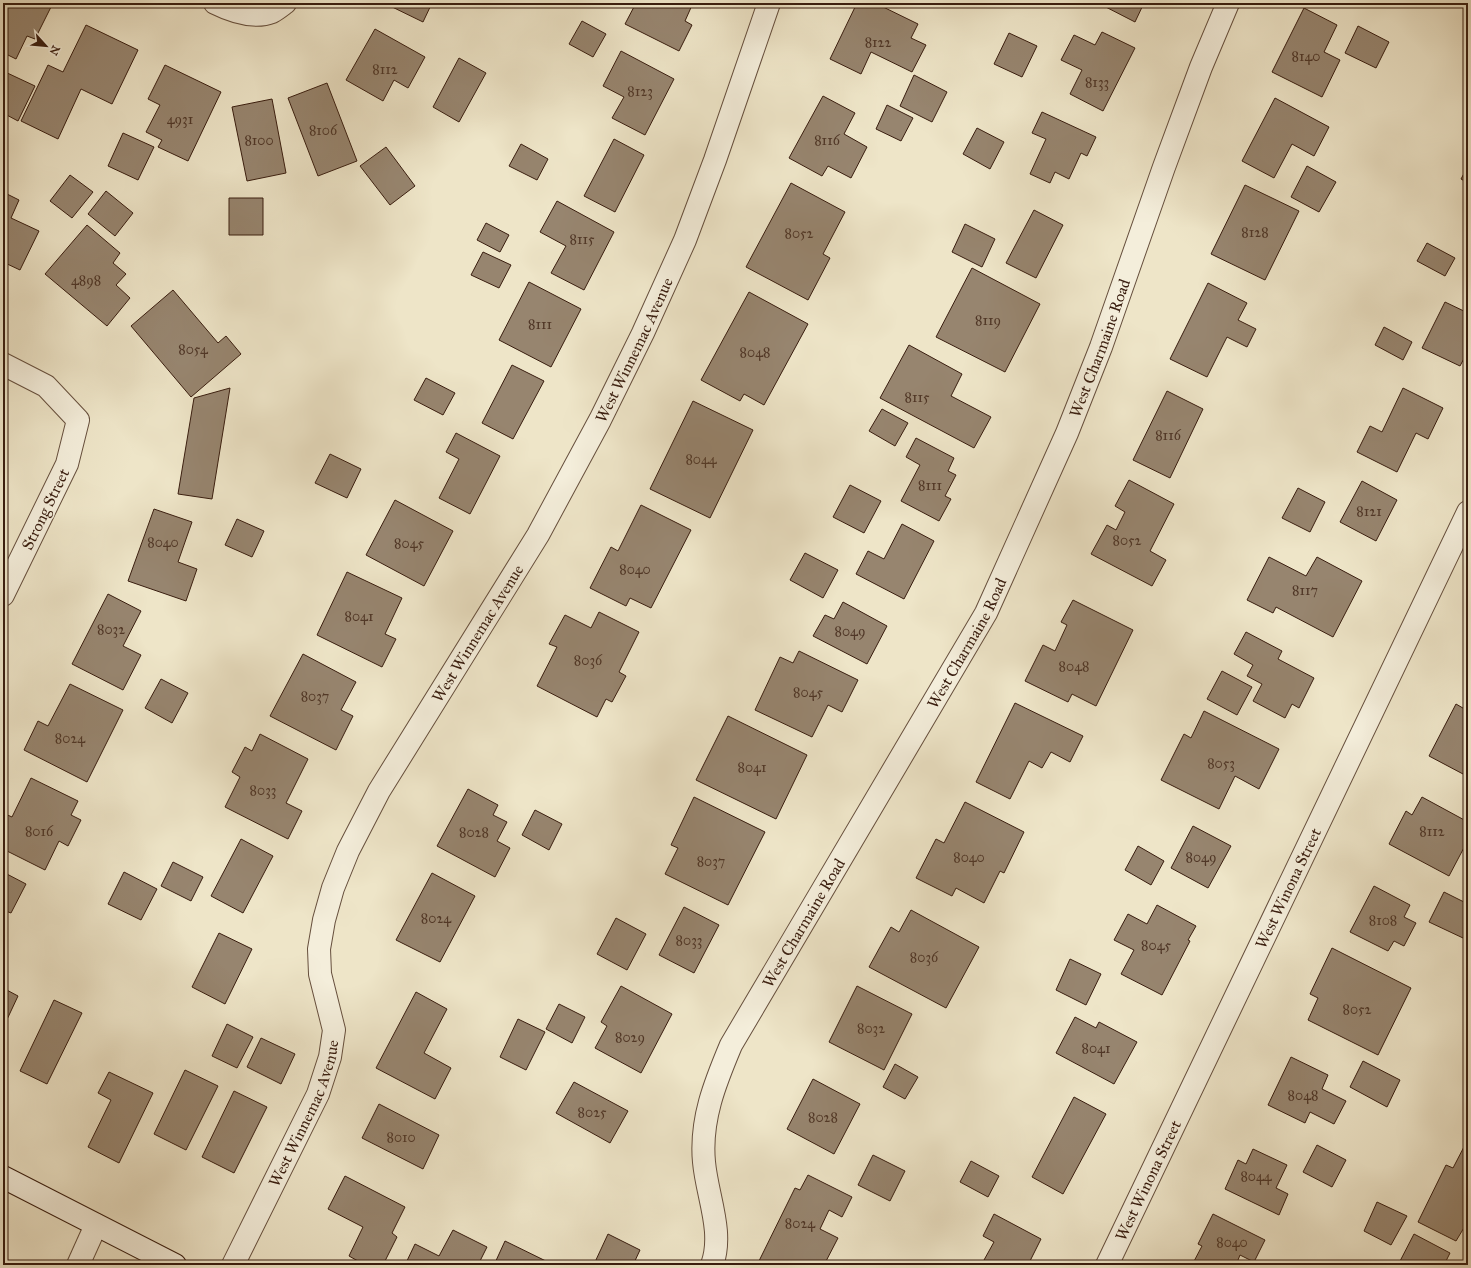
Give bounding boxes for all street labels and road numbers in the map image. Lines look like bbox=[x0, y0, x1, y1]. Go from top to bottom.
street label: West Winnemac Avenue bbox=[591, 274, 677, 425]
street label: West Charmaine Road bbox=[1065, 276, 1134, 420]
street label: Strong Street bbox=[18, 465, 74, 553]
street label: West Winnemac Avenue bbox=[428, 561, 528, 706]
street label: West Charmaine Road bbox=[923, 575, 1011, 712]
street label: West Winona Street bbox=[1251, 825, 1325, 952]
street label: West Charmaine Road bbox=[758, 855, 849, 991]
street label: West Winnemac Avenue bbox=[264, 1038, 342, 1190]
street label: West Winona Street bbox=[1111, 1117, 1185, 1244]

